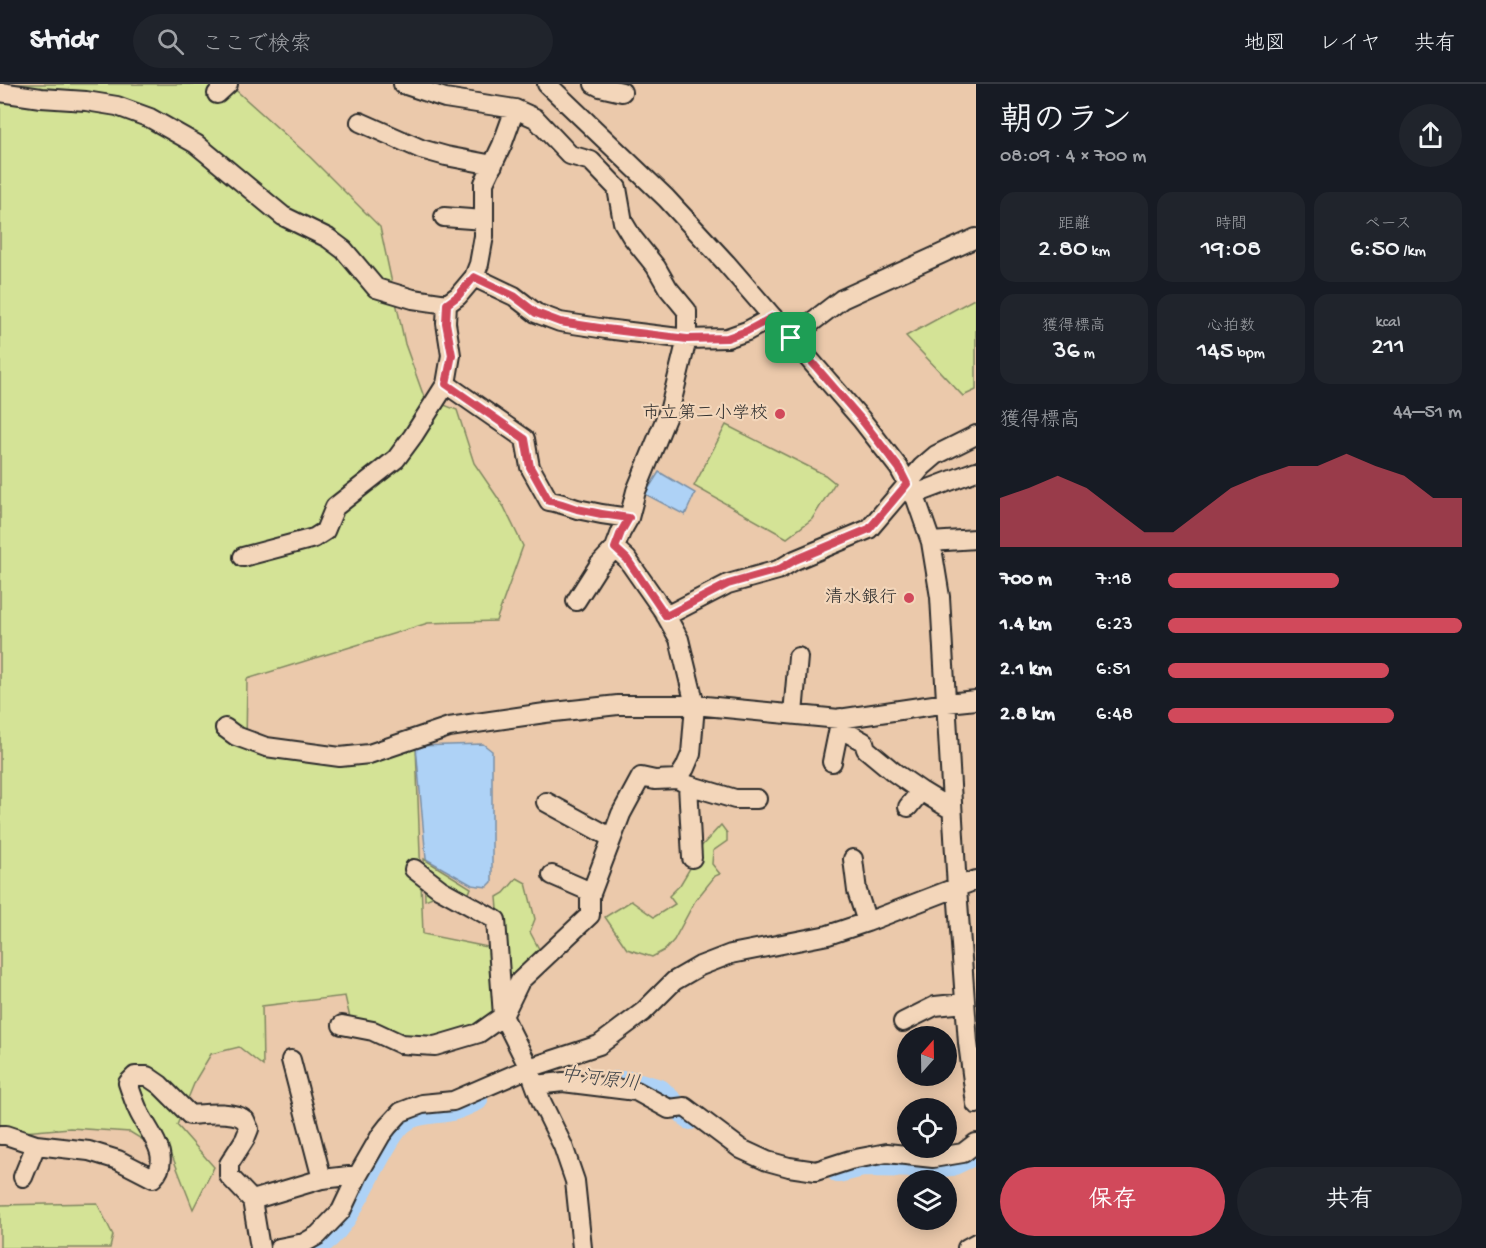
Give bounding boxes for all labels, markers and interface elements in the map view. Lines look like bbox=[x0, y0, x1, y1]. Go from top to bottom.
search box bbox=[133, 14, 553, 68]
text: Stridr bbox=[30, 25, 97, 58]
icon: search bbox=[154, 25, 187, 58]
text: ここで検索 bbox=[202, 33, 312, 59]
text: 地図 bbox=[1244, 33, 1286, 58]
text: レイヤ bbox=[1319, 33, 1381, 58]
text: 共有 bbox=[1414, 33, 1456, 58]
text: 朝のラン bbox=[1000, 104, 1132, 142]
button: share bbox=[1399, 104, 1462, 167]
text: 08:09 · 4 × 700 m bbox=[1000, 146, 1146, 169]
text: 距離 bbox=[1058, 216, 1090, 235]
text: 時間 bbox=[1215, 216, 1247, 235]
text: ペース bbox=[1364, 216, 1412, 235]
text: 2.80 bbox=[1038, 235, 1088, 266]
text: 19:08 bbox=[1201, 235, 1261, 266]
text: 6:50 bbox=[1350, 235, 1400, 266]
text: km bbox=[1088, 243, 1110, 262]
text: /km bbox=[1400, 243, 1426, 262]
pin bbox=[765, 312, 816, 363]
text: kcal bbox=[1376, 314, 1400, 333]
text: 獲得標高 bbox=[1042, 318, 1106, 337]
text: 心拍数 bbox=[1207, 318, 1255, 337]
icon: arrive bbox=[774, 321, 807, 354]
text: 211 bbox=[1371, 333, 1405, 364]
text: 36 bbox=[1053, 337, 1080, 368]
text: 145 bbox=[1197, 337, 1234, 368]
text: m bbox=[1080, 345, 1095, 364]
text: bpm bbox=[1234, 345, 1265, 364]
text: 44–51 m bbox=[1393, 402, 1462, 425]
place label: 市立第二小学校 bbox=[642, 403, 768, 425]
marker: 市立第二小学校 bbox=[773, 407, 787, 421]
text: 獲得標高 bbox=[1000, 410, 1080, 433]
text: 700 m bbox=[1000, 569, 1052, 592]
text: 7:18 bbox=[1096, 569, 1132, 592]
place label: 清水銀行 bbox=[825, 587, 897, 609]
marker: 清水銀行 bbox=[902, 591, 916, 605]
text: 1.4 km bbox=[1000, 614, 1052, 637]
text: 6:23 bbox=[1096, 614, 1133, 637]
text: 2.1 km bbox=[1000, 659, 1052, 682]
text: 6:51 bbox=[1096, 659, 1131, 682]
text: 2.8 km bbox=[1000, 704, 1055, 727]
text: 6:48 bbox=[1096, 704, 1133, 727]
north arrow bbox=[897, 1026, 957, 1086]
map controls bbox=[897, 1026, 957, 1230]
water label: 中河原川 bbox=[559, 1063, 641, 1097]
button: locate bbox=[897, 1098, 957, 1158]
button: 保存 bbox=[1000, 1167, 1225, 1236]
button: 共有 bbox=[1237, 1167, 1462, 1236]
button: layers bbox=[897, 1170, 957, 1230]

